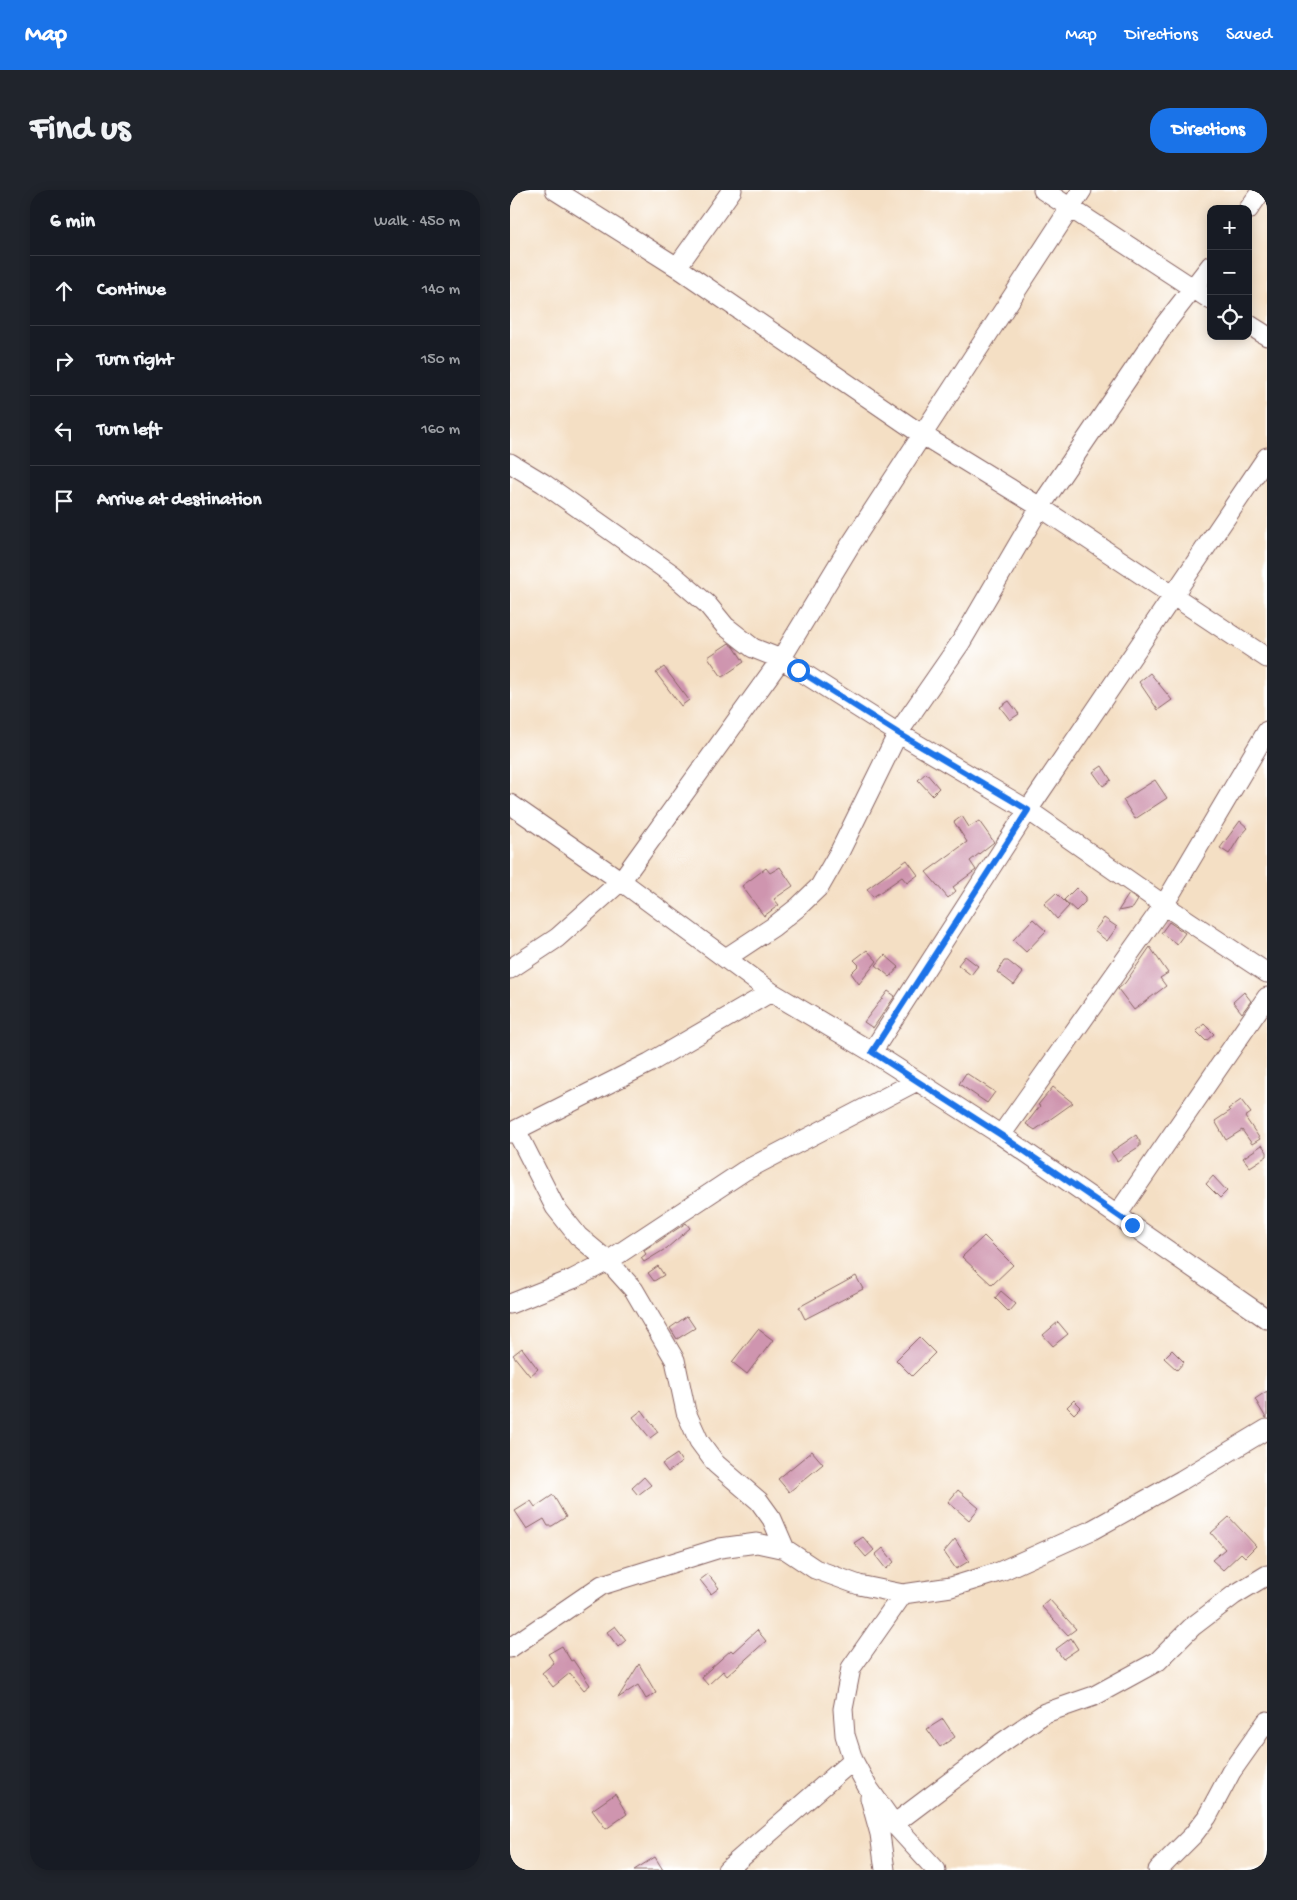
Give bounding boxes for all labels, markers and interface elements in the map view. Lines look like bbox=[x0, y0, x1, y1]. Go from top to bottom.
text: Map bbox=[25, 21, 67, 50]
text: Map bbox=[1065, 25, 1097, 46]
text: Directions bbox=[1125, 25, 1198, 46]
text: Saved bbox=[1226, 25, 1272, 46]
button: Directions bbox=[1150, 108, 1267, 153]
text: Find us bbox=[30, 110, 130, 151]
map controls bbox=[1207, 205, 1252, 340]
button: + bbox=[1207, 205, 1252, 250]
text: 6 min bbox=[50, 210, 95, 235]
text: Walk · 450 m bbox=[374, 213, 460, 232]
button: − bbox=[1207, 250, 1252, 295]
icon: ahead bbox=[50, 277, 78, 305]
text: Continue bbox=[97, 279, 166, 302]
text: 140 m bbox=[422, 281, 460, 300]
button: locate bbox=[1207, 295, 1252, 340]
icon: right bbox=[50, 347, 78, 375]
text: Turn right bbox=[97, 349, 173, 372]
text: 150 m bbox=[421, 351, 460, 370]
icon: left bbox=[50, 417, 78, 445]
text: Turn left bbox=[97, 419, 161, 442]
text: 160 m bbox=[421, 421, 460, 440]
icon: arrive bbox=[50, 487, 78, 515]
text: Arrive at destination bbox=[97, 489, 261, 512]
route start bbox=[787, 659, 810, 682]
route end bbox=[1121, 1214, 1144, 1237]

